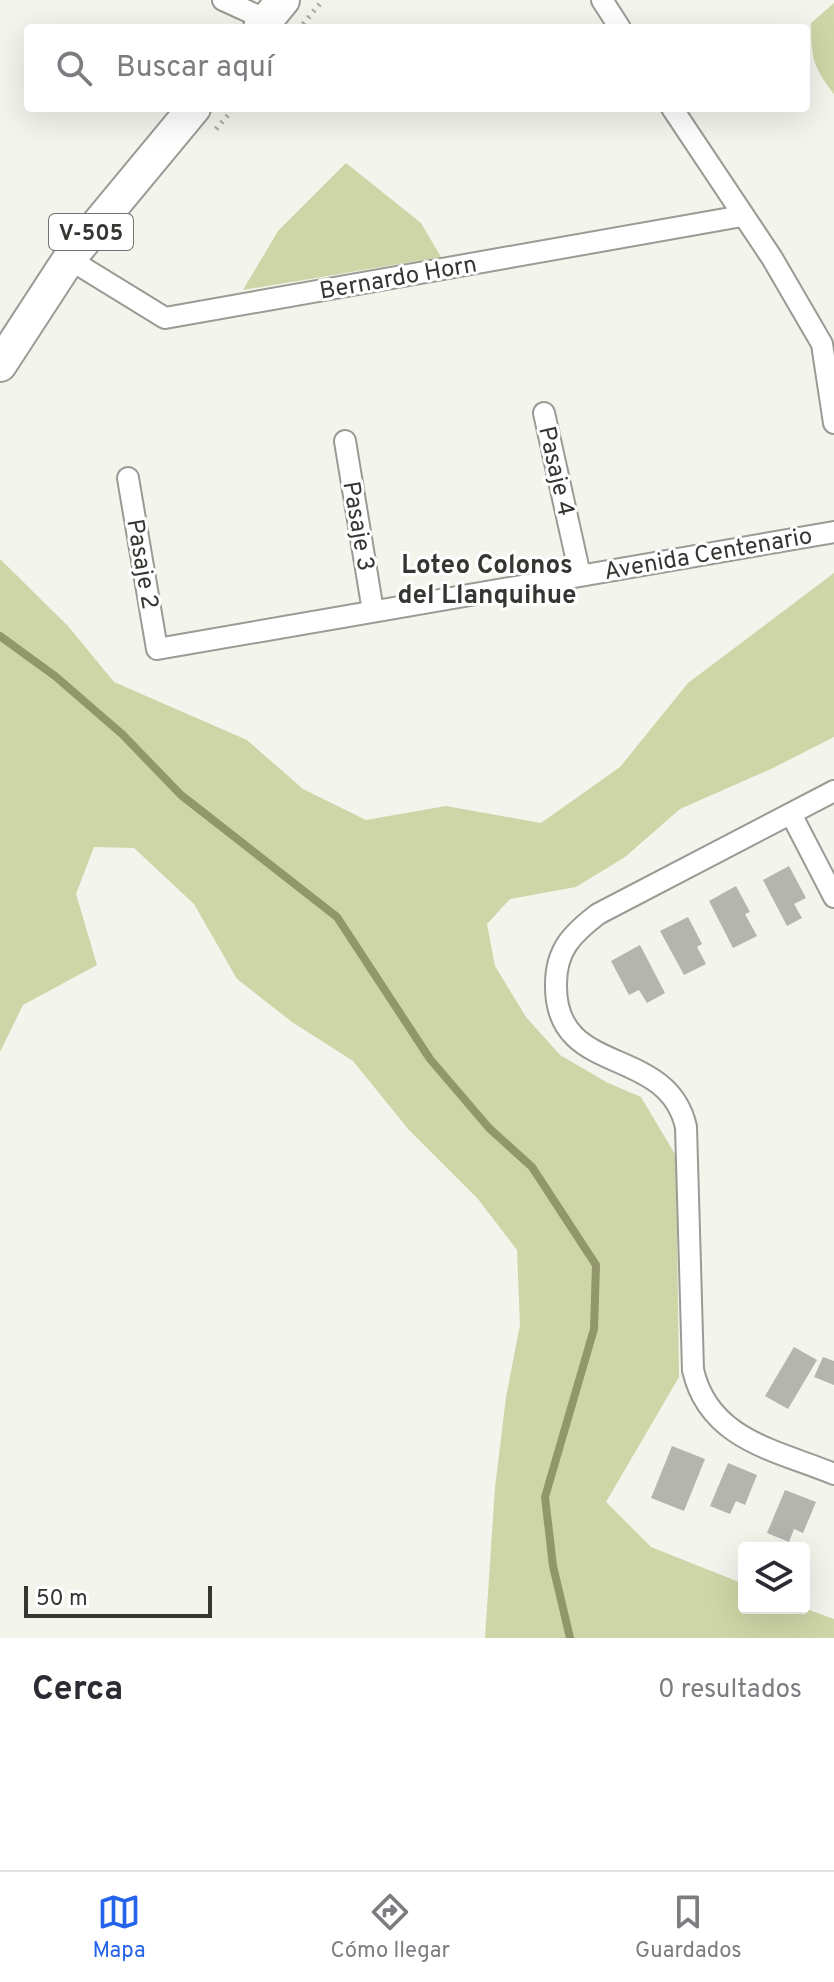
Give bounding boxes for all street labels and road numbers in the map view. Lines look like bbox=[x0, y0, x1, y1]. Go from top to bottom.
road number: V-505 bbox=[49, 214, 133, 250]
street label: Bernardo Horn bbox=[317, 250, 479, 308]
street label: Pasaje 4 bbox=[530, 424, 580, 519]
street label: Pasaje 3 bbox=[334, 479, 380, 574]
street label: Pasaje 2 bbox=[118, 517, 164, 612]
street label: Avenida Centenario bbox=[602, 522, 815, 588]

